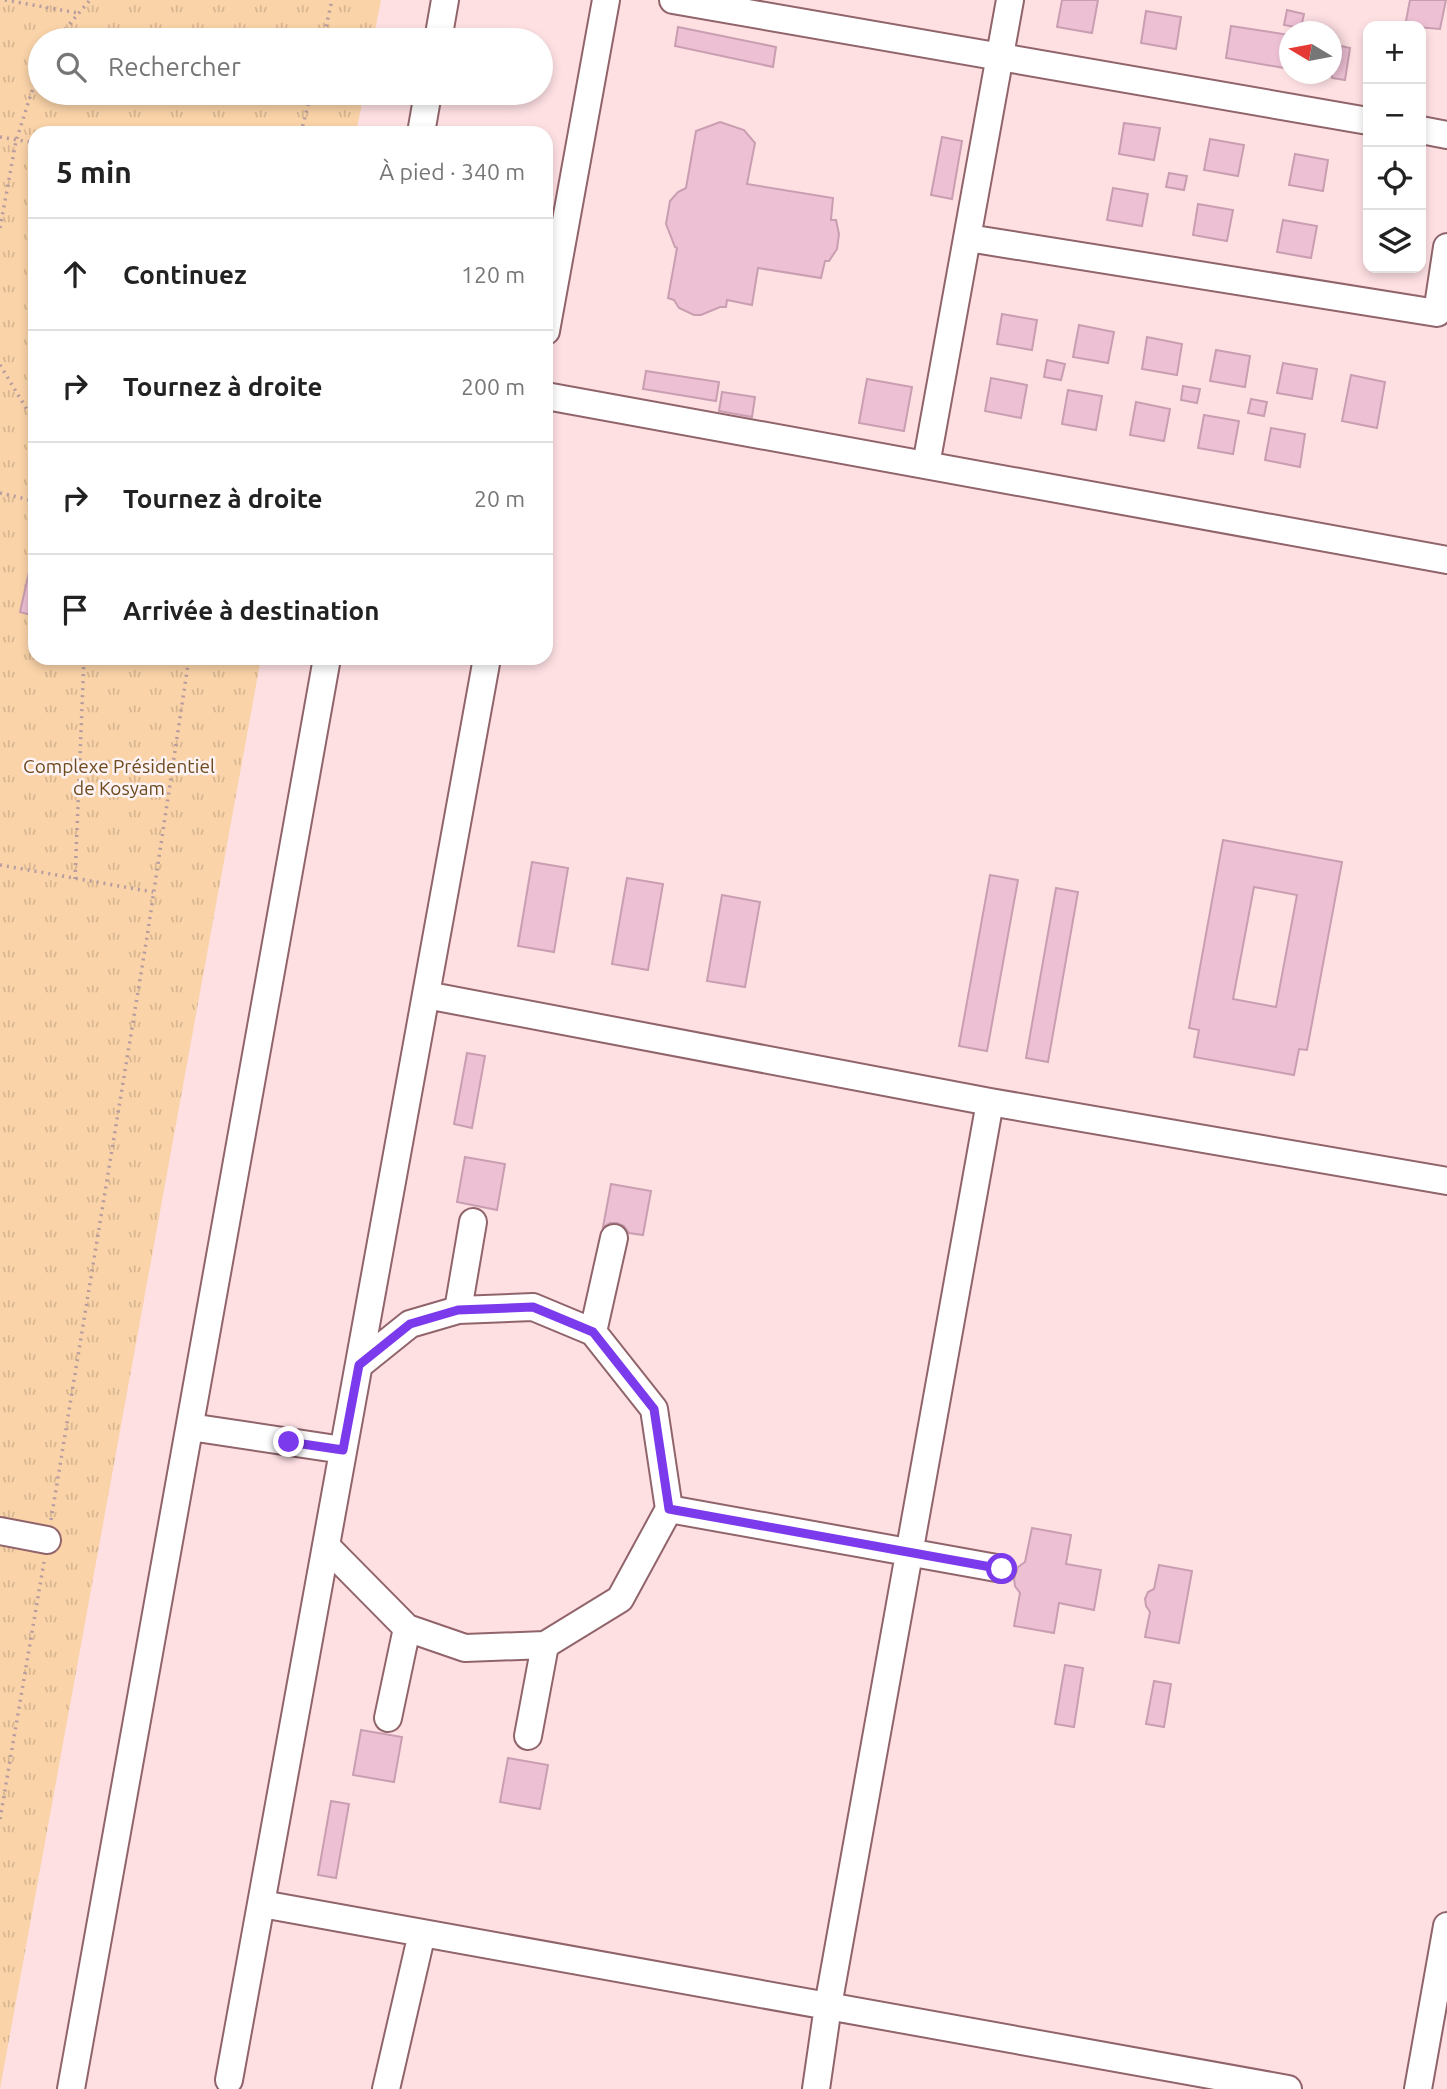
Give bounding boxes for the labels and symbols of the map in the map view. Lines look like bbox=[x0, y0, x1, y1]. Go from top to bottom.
north arrow bbox=[1279, 21, 1342, 84]
park label: Complexe Présidentiel de Kosyam bbox=[23, 755, 215, 799]
route end bbox=[273, 1426, 304, 1457]
route start bbox=[986, 1553, 1017, 1584]

